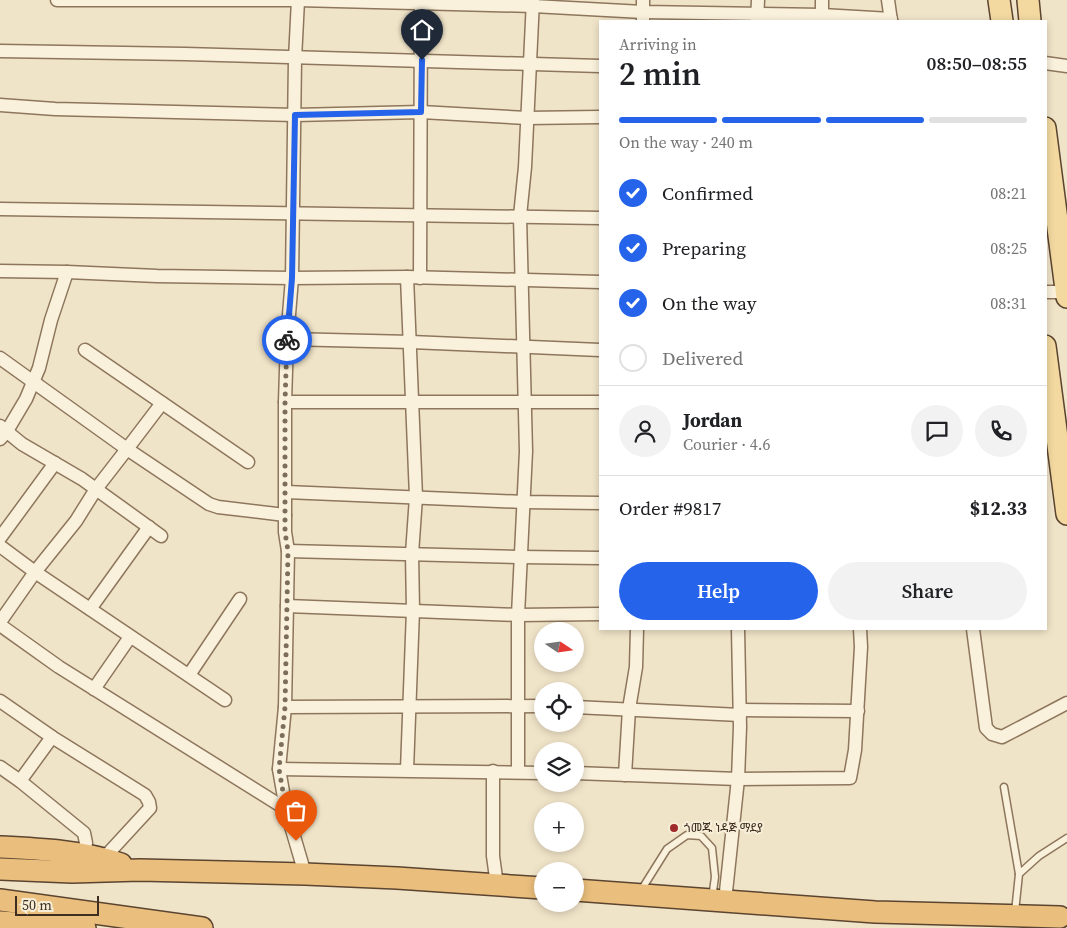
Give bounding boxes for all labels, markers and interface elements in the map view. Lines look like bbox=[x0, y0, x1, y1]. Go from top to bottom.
pin bbox=[401, 9, 443, 60]
icon: home bbox=[408, 16, 436, 44]
text: Arriving in bbox=[619, 33, 697, 55]
text: 08:50–08:55 bbox=[927, 50, 1027, 76]
text: 2 min bbox=[619, 52, 701, 96]
text: On the way · 240 m bbox=[619, 131, 753, 153]
icon: check bbox=[619, 179, 647, 207]
text: Confirmed bbox=[662, 180, 753, 206]
text: 08:21 bbox=[990, 182, 1027, 204]
icon: check bbox=[619, 234, 647, 262]
text: Preparing bbox=[662, 235, 746, 261]
text: 08:25 bbox=[990, 237, 1027, 259]
icon: check bbox=[619, 289, 647, 317]
text: On the way bbox=[662, 290, 757, 316]
text: 08:31 bbox=[990, 292, 1027, 314]
courier bbox=[262, 315, 312, 365]
icon: bike bbox=[273, 326, 301, 354]
text: Delivered bbox=[662, 345, 743, 371]
button: person bbox=[619, 405, 671, 457]
button: chat bbox=[911, 405, 963, 457]
button: phone bbox=[975, 405, 1027, 457]
text: Jordan bbox=[683, 407, 742, 433]
text: Courier · 4.6 bbox=[683, 433, 771, 455]
text: Order #9817 bbox=[619, 495, 721, 521]
text: $12.33 bbox=[970, 495, 1027, 521]
button: Help bbox=[619, 562, 818, 620]
button: Share bbox=[828, 562, 1027, 620]
north arrow bbox=[534, 622, 584, 672]
map controls bbox=[534, 622, 584, 912]
button: locate bbox=[534, 682, 584, 732]
button: layers bbox=[534, 742, 584, 792]
pin bbox=[275, 790, 317, 841]
icon: bag bbox=[282, 797, 310, 825]
button: + bbox=[534, 802, 584, 852]
place label: ጎመጁ ነዳጅ ማደያ bbox=[684, 820, 763, 836]
marker: ጎመጁ ነዳጅ ማደያ bbox=[668, 822, 680, 834]
button: − bbox=[534, 862, 584, 912]
scale bar bbox=[15, 893, 99, 916]
text: 50 m bbox=[22, 895, 52, 915]

